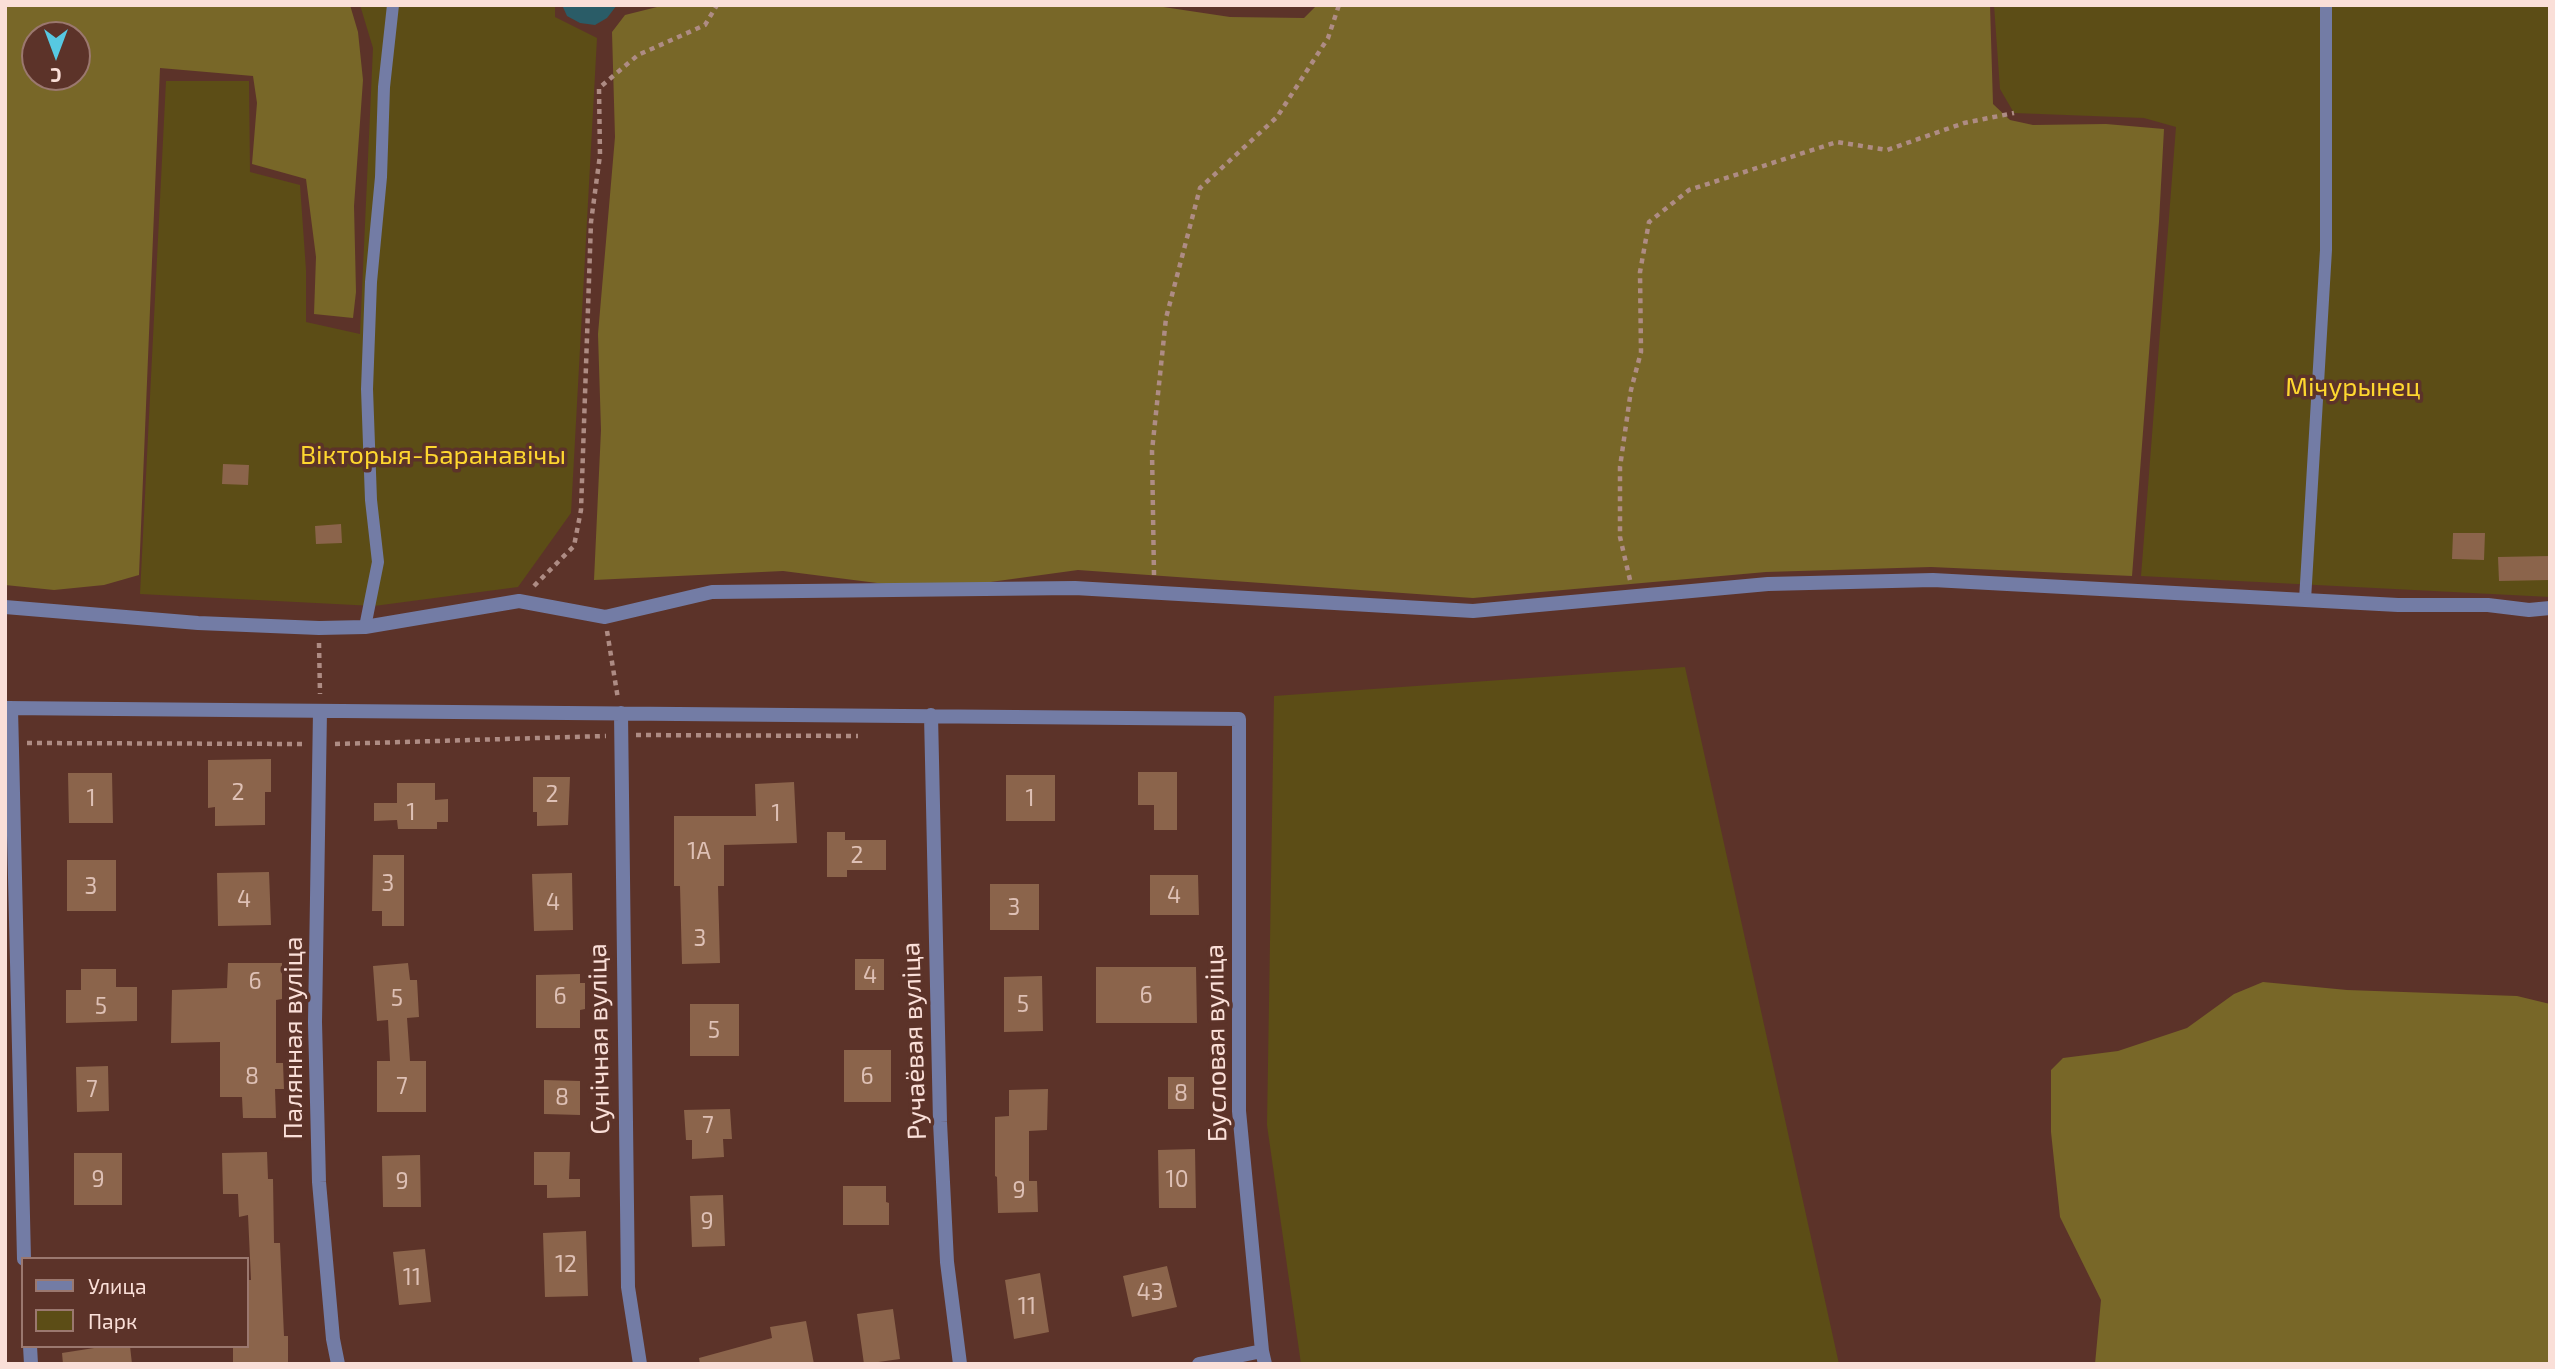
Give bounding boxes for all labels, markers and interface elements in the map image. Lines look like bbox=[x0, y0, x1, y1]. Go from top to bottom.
north arrow bbox=[21, 21, 91, 91]
text: С bbox=[50, 64, 62, 87]
park label: Мічурынец bbox=[2285, 371, 2421, 403]
park label: Вікторыя-Баранавічы bbox=[300, 439, 566, 471]
house number: 2 bbox=[232, 778, 244, 806]
house number: 2 bbox=[546, 780, 558, 808]
house number: 1 bbox=[86, 784, 96, 812]
house number: 1 bbox=[1025, 784, 1035, 812]
house number: 1 bbox=[406, 798, 416, 826]
house number: 1 bbox=[771, 799, 781, 827]
house number: 1А bbox=[687, 837, 711, 865]
house number: 2 bbox=[851, 841, 863, 869]
house number: 3 bbox=[382, 869, 394, 897]
house number: 3 bbox=[85, 872, 97, 900]
house number: 4 bbox=[1167, 881, 1181, 909]
house number: 4 bbox=[237, 885, 251, 913]
house number: 4 bbox=[546, 888, 560, 916]
house number: 3 bbox=[1008, 893, 1020, 921]
house number: 3 bbox=[694, 924, 706, 952]
street label: Палянная вуліца bbox=[277, 936, 309, 1140]
street label: Ручаёвая вуліца bbox=[895, 941, 933, 1141]
street label: Сунічная вуліца bbox=[582, 943, 616, 1135]
street label: Бусловая вуліца bbox=[1199, 944, 1233, 1142]
house number: 4 bbox=[863, 961, 877, 989]
house number: 6 bbox=[248, 967, 262, 995]
house number: 6 bbox=[1139, 981, 1153, 1009]
house number: 6 bbox=[553, 982, 567, 1010]
house number: 5 bbox=[391, 984, 403, 1012]
house number: 5 bbox=[1017, 990, 1029, 1018]
house number: 5 bbox=[95, 992, 107, 1020]
house number: 5 bbox=[708, 1016, 720, 1044]
house number: 8 bbox=[245, 1062, 259, 1090]
house number: 6 bbox=[860, 1062, 874, 1090]
house number: 7 bbox=[396, 1072, 408, 1100]
house number: 7 bbox=[86, 1075, 98, 1103]
house number: 8 bbox=[1174, 1079, 1188, 1107]
house number: 8 bbox=[555, 1083, 569, 1111]
house number: 7 bbox=[702, 1111, 714, 1139]
house number: 9 bbox=[91, 1165, 105, 1193]
house number: 10 bbox=[1165, 1165, 1189, 1193]
house number: 9 bbox=[395, 1167, 409, 1195]
house number: 9 bbox=[1012, 1176, 1026, 1204]
house number: 9 bbox=[700, 1207, 714, 1235]
house number: 12 bbox=[555, 1250, 577, 1278]
legend bbox=[21, 1257, 248, 1348]
house number: 11 bbox=[403, 1263, 421, 1291]
text: Улица bbox=[88, 1273, 147, 1298]
house number: 43 bbox=[1137, 1278, 1163, 1306]
house number: 11 bbox=[1018, 1292, 1036, 1320]
text: Парк bbox=[88, 1308, 137, 1333]

